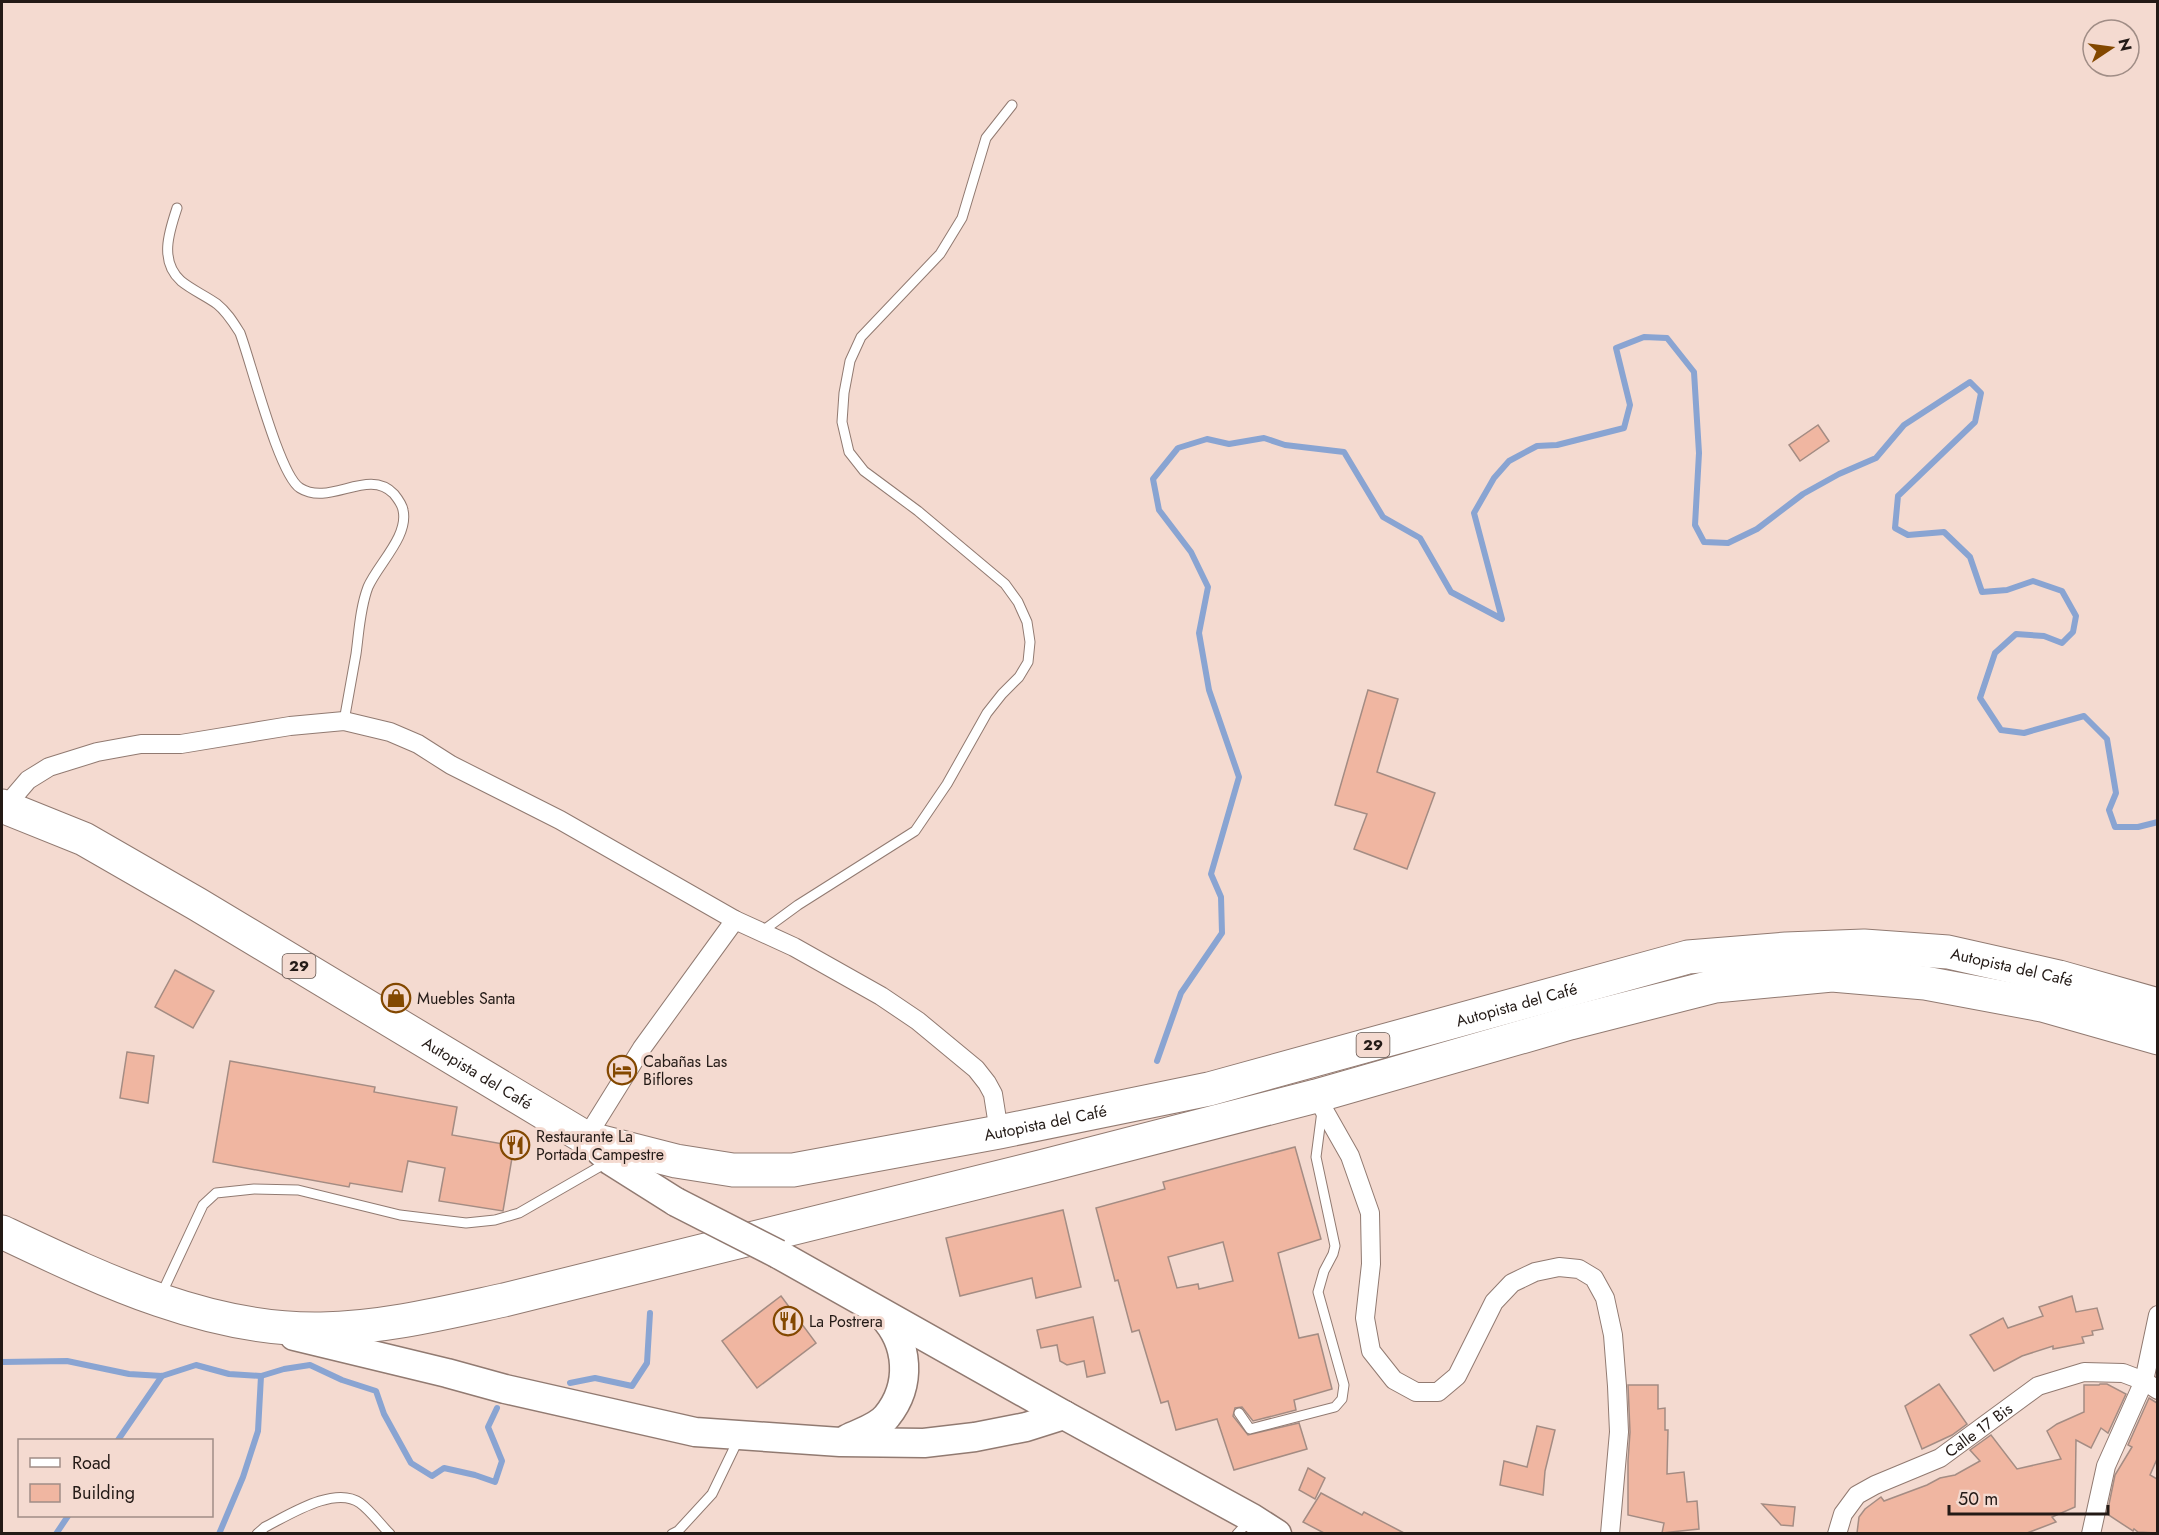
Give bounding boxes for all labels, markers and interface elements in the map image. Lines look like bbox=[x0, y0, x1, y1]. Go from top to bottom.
north arrow bbox=[2081, 18, 2141, 78]
text: N bbox=[2112, 36, 2138, 54]
street label: Autopista del Café bbox=[1948, 941, 2076, 992]
road number: 29 bbox=[282, 954, 316, 978]
street label: Autopista del Café bbox=[1453, 977, 1580, 1032]
shop icon: Muebles Santa bbox=[380, 982, 412, 1014]
place label: Muebles Santa bbox=[417, 987, 515, 1010]
street label: Autopista del Café bbox=[418, 1031, 537, 1115]
road number: 29 bbox=[1356, 1033, 1390, 1057]
place label: Cabañas Las Biflores bbox=[643, 1050, 727, 1091]
hotel icon: Cabañas Las Biflores bbox=[606, 1054, 638, 1086]
street label: Autopista del Café bbox=[982, 1099, 1109, 1146]
place label: Restaurante La Portada Campestre bbox=[536, 1125, 664, 1166]
restaurant icon: Restaurante La Portada Campestre bbox=[499, 1129, 531, 1161]
restaurant icon: La Postrera bbox=[772, 1305, 804, 1337]
place label: La Postrera bbox=[809, 1310, 883, 1333]
street label: Calle 17 Bis bbox=[1940, 1397, 2017, 1463]
legend bbox=[18, 1439, 213, 1517]
text: Road bbox=[72, 1450, 111, 1476]
scale bar bbox=[1949, 1478, 2108, 1516]
text: Building bbox=[72, 1480, 135, 1506]
text: 50 m bbox=[1958, 1486, 1998, 1512]

